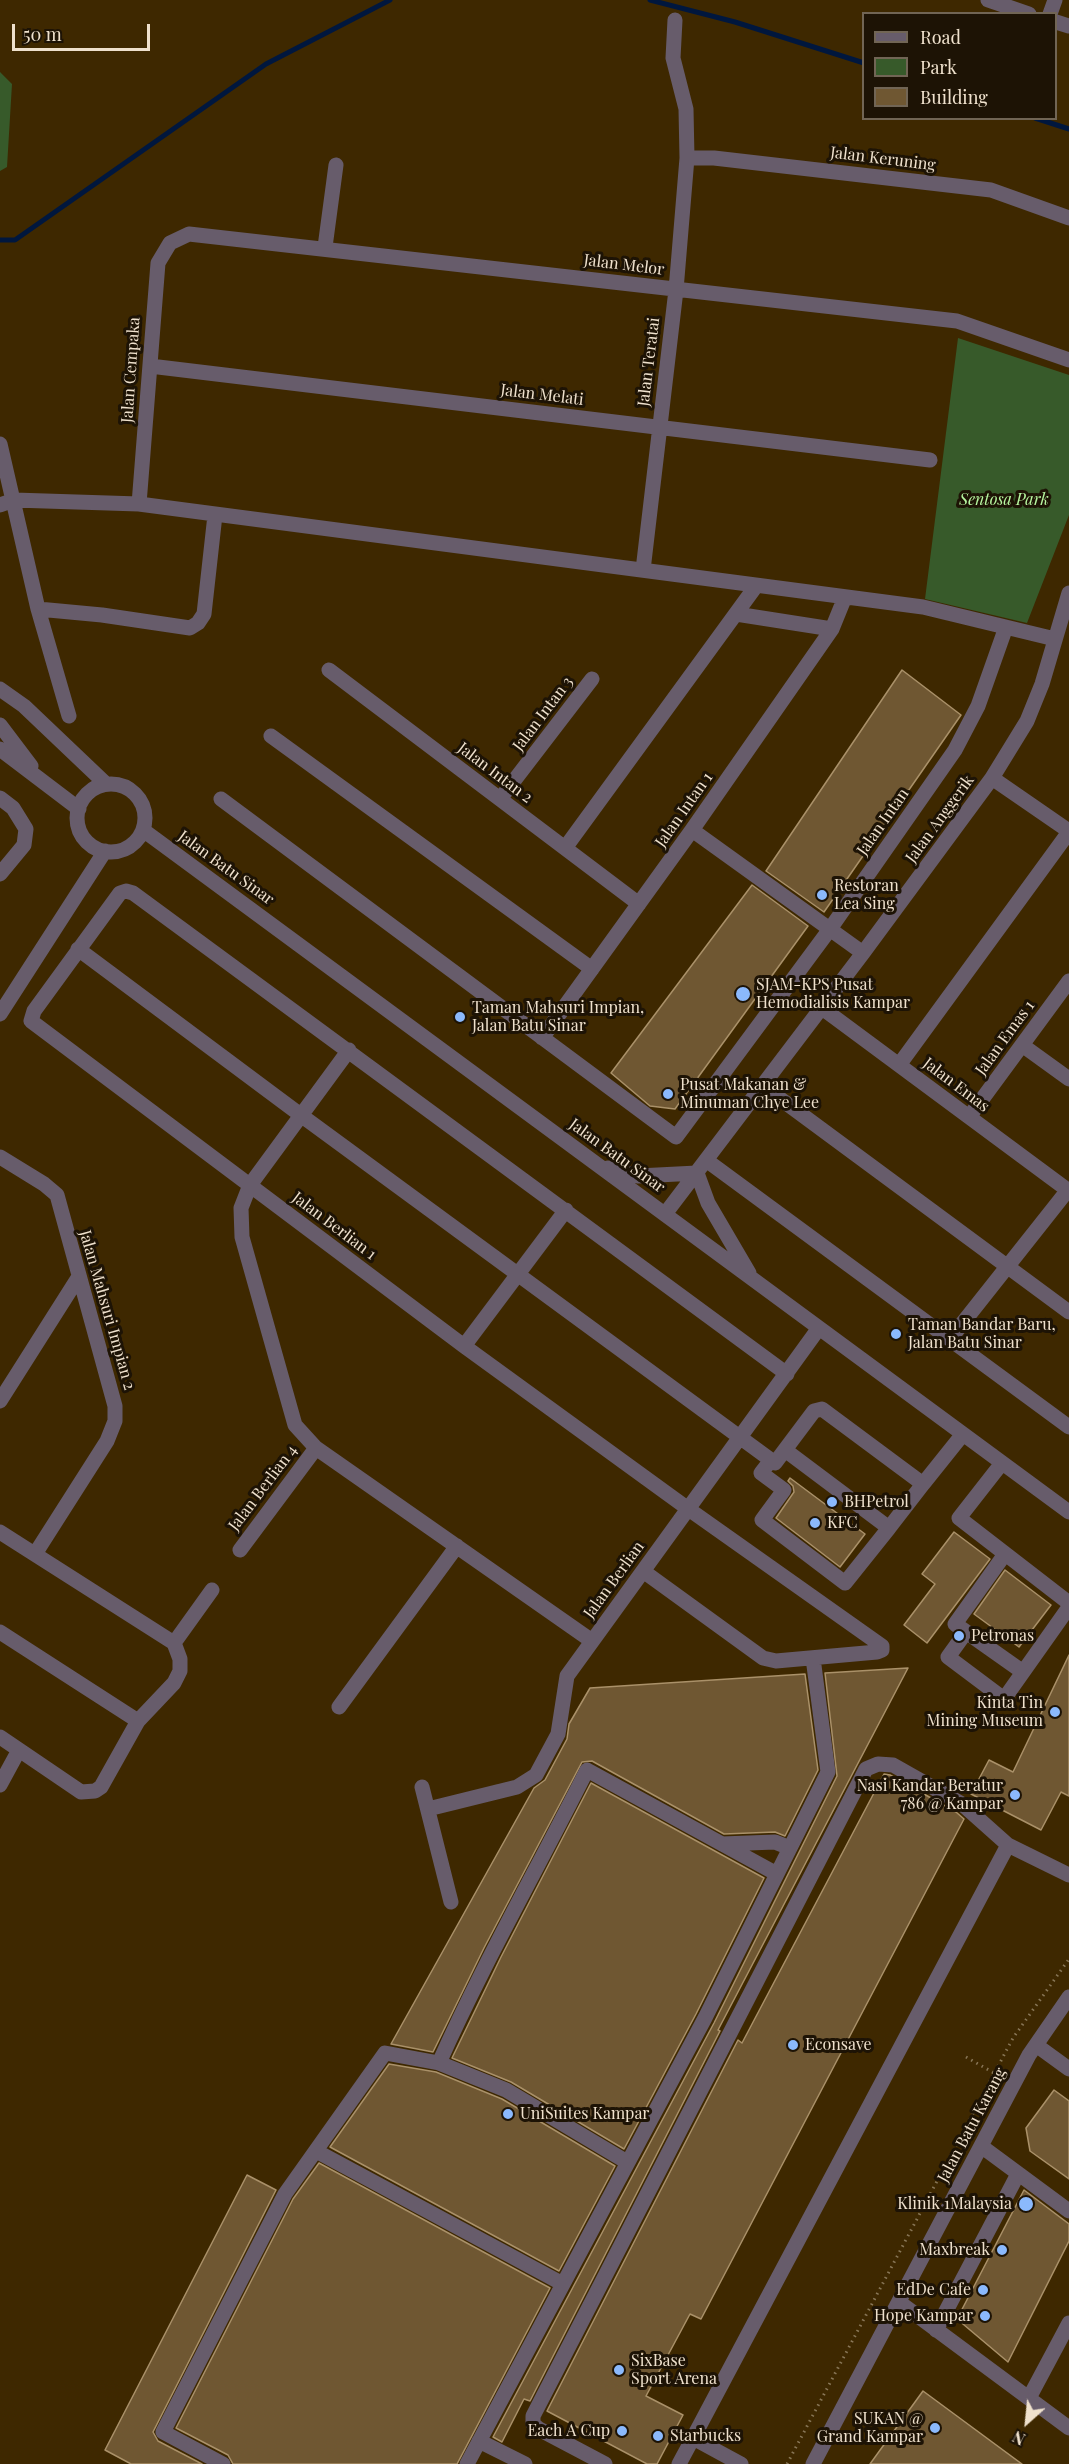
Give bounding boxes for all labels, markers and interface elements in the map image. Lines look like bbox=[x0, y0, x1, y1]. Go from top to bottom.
scale bar bbox=[15, 12, 153, 50]
legend bbox=[862, 12, 1057, 120]
text: 50 m bbox=[23, 22, 62, 46]
text: Road bbox=[920, 25, 961, 49]
text: Park bbox=[920, 55, 957, 79]
text: Building bbox=[920, 85, 988, 109]
street label: Jalan Keruning bbox=[829, 143, 937, 175]
street label: Jalan Melor bbox=[583, 251, 665, 279]
street label: Jalan Cempaka bbox=[118, 316, 144, 424]
street label: Jalan Teratai bbox=[634, 316, 664, 408]
street label: Jalan Melati bbox=[499, 380, 585, 410]
park label: Sentosa Park bbox=[959, 490, 1049, 510]
street label: Jalan Intan 3 bbox=[509, 673, 577, 755]
street label: Jalan Intan 2 bbox=[454, 739, 536, 807]
street label: Jalan Intan 1 bbox=[651, 769, 717, 851]
street label: Jalan Anggerik bbox=[902, 771, 978, 867]
street label: Jalan Intan bbox=[853, 785, 913, 859]
street label: Jalan Batu Sinar bbox=[174, 827, 278, 909]
place label: Restoran Lea Sing bbox=[834, 876, 899, 914]
marker: Restoran Lea Sing bbox=[815, 888, 829, 902]
place label: SJAM-KPS Pusat Hemodialisis Kampar bbox=[756, 975, 910, 1013]
marker: SJAM-KPS Pusat Hemodialisis Kampar bbox=[734, 985, 752, 1003]
street label: Jalan Emas 1 bbox=[971, 997, 1039, 1079]
place label: Taman Mahsuri Impian, Jalan Batu Sinar bbox=[472, 998, 644, 1036]
marker: Taman Mahsuri Impian, Jalan Batu Sinar bbox=[453, 1010, 467, 1024]
street label: Jalan Emas bbox=[919, 1054, 993, 1116]
place label: Pusat Makanan & Minuman Chye Lee bbox=[680, 1075, 819, 1113]
marker: Pusat Makanan & Minuman Chye Lee bbox=[661, 1087, 675, 1101]
street label: Jalan Batu Sinar bbox=[565, 1115, 669, 1197]
street label: Jalan Berlian 1 bbox=[288, 1188, 380, 1264]
street label: Jalan Mahsuri Impian 2 bbox=[75, 1228, 139, 1392]
place label: Taman Bandar Baru, Jalan Batu Sinar bbox=[908, 1315, 1056, 1353]
marker: Taman Bandar Baru, Jalan Batu Sinar bbox=[889, 1327, 903, 1341]
street label: Jalan Berlian 4 bbox=[225, 1441, 301, 1535]
place label: BHPetrol bbox=[844, 1492, 909, 1512]
marker: BHPetrol bbox=[825, 1495, 839, 1509]
place label: KFC bbox=[827, 1513, 857, 1533]
marker: KFC bbox=[808, 1516, 822, 1530]
street label: Jalan Berlian bbox=[580, 1538, 648, 1622]
place label: Petronas bbox=[971, 1626, 1034, 1646]
marker: Petronas bbox=[952, 1629, 966, 1643]
place label: Kinta Tin Mining Museum bbox=[927, 1693, 1043, 1731]
marker: Kinta Tin Mining Museum bbox=[1048, 1705, 1062, 1719]
place label: Nasi Kandar Beratur 786 @ Kampar bbox=[857, 1776, 1003, 1814]
marker: Nasi Kandar Beratur 786 @ Kampar bbox=[1008, 1788, 1022, 1802]
place label: Econsave bbox=[805, 2035, 872, 2055]
marker: Econsave bbox=[786, 2038, 800, 2052]
street label: Jalan Batu Karang bbox=[934, 2064, 1010, 2186]
place label: UniSuites Kampar bbox=[520, 2104, 649, 2124]
marker: UniSuites Kampar bbox=[501, 2107, 515, 2121]
place label: Klinik 1Malaysia bbox=[897, 2194, 1012, 2214]
marker: Klinik 1Malaysia bbox=[1017, 2195, 1035, 2213]
place label: Maxbreak bbox=[919, 2240, 990, 2260]
marker: Maxbreak bbox=[995, 2243, 1009, 2257]
place label: EdDe Cafe bbox=[896, 2280, 971, 2300]
marker: EdDe Cafe bbox=[976, 2283, 990, 2297]
place label: Hope Kampar bbox=[874, 2306, 973, 2326]
marker: Hope Kampar bbox=[978, 2309, 992, 2323]
place label: SixBase Sport Arena bbox=[631, 2351, 717, 2389]
marker: SixBase Sport Arena bbox=[612, 2363, 626, 2377]
north arrow bbox=[997, 2392, 1057, 2452]
place label: SUKAN @ Grand Kampar bbox=[817, 2409, 923, 2447]
place label: Each A Cup bbox=[527, 2421, 610, 2441]
marker: SUKAN @ Grand Kampar bbox=[928, 2421, 942, 2435]
marker: Each A Cup bbox=[615, 2424, 629, 2438]
place label: Starbucks bbox=[670, 2426, 741, 2446]
text: N bbox=[1009, 2427, 1029, 2450]
marker: Starbucks bbox=[651, 2429, 665, 2443]

